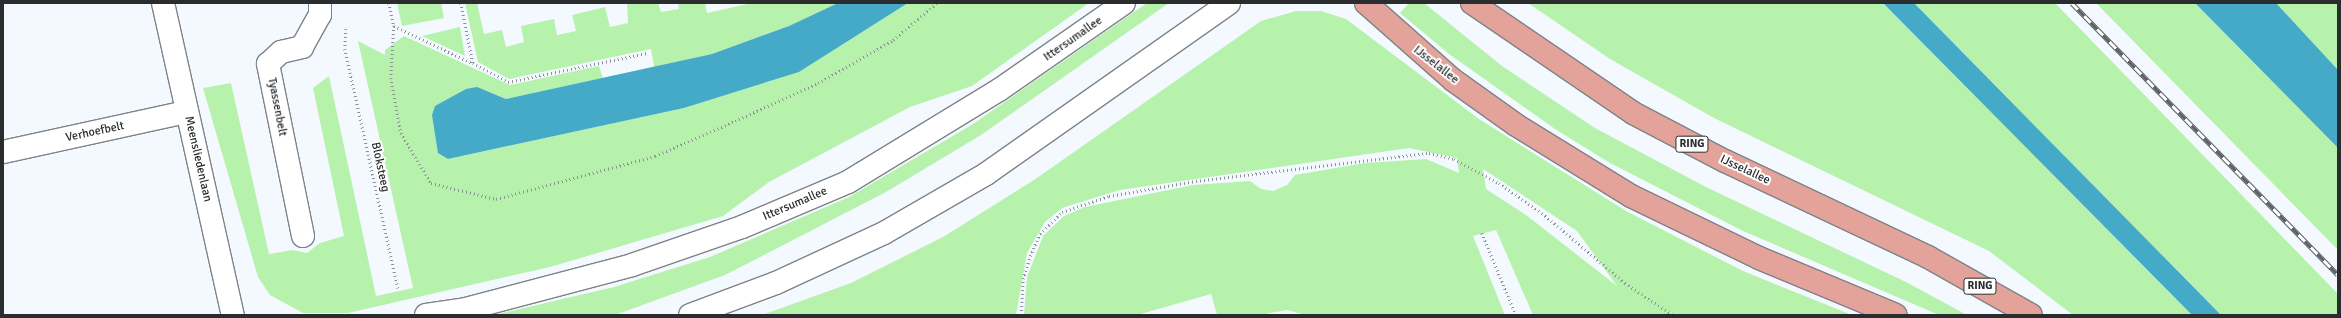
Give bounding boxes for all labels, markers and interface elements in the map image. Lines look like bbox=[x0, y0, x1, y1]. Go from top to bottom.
street label: Ittersumallee bbox=[1041, 13, 1105, 65]
street label: IJsselallee bbox=[1410, 43, 1462, 87]
street label: Tyassenbelt bbox=[264, 76, 290, 138]
street label: Meensliedenlaan bbox=[181, 115, 215, 203]
street label: Verhoefbelt bbox=[64, 119, 126, 145]
road number: RING bbox=[1675, 135, 1709, 153]
street label: Bloksteeg bbox=[368, 141, 392, 193]
street label: IJsselallee bbox=[1718, 152, 1772, 188]
street label: Ittersumallee bbox=[761, 184, 829, 224]
road number: RING bbox=[1963, 277, 1997, 295]

